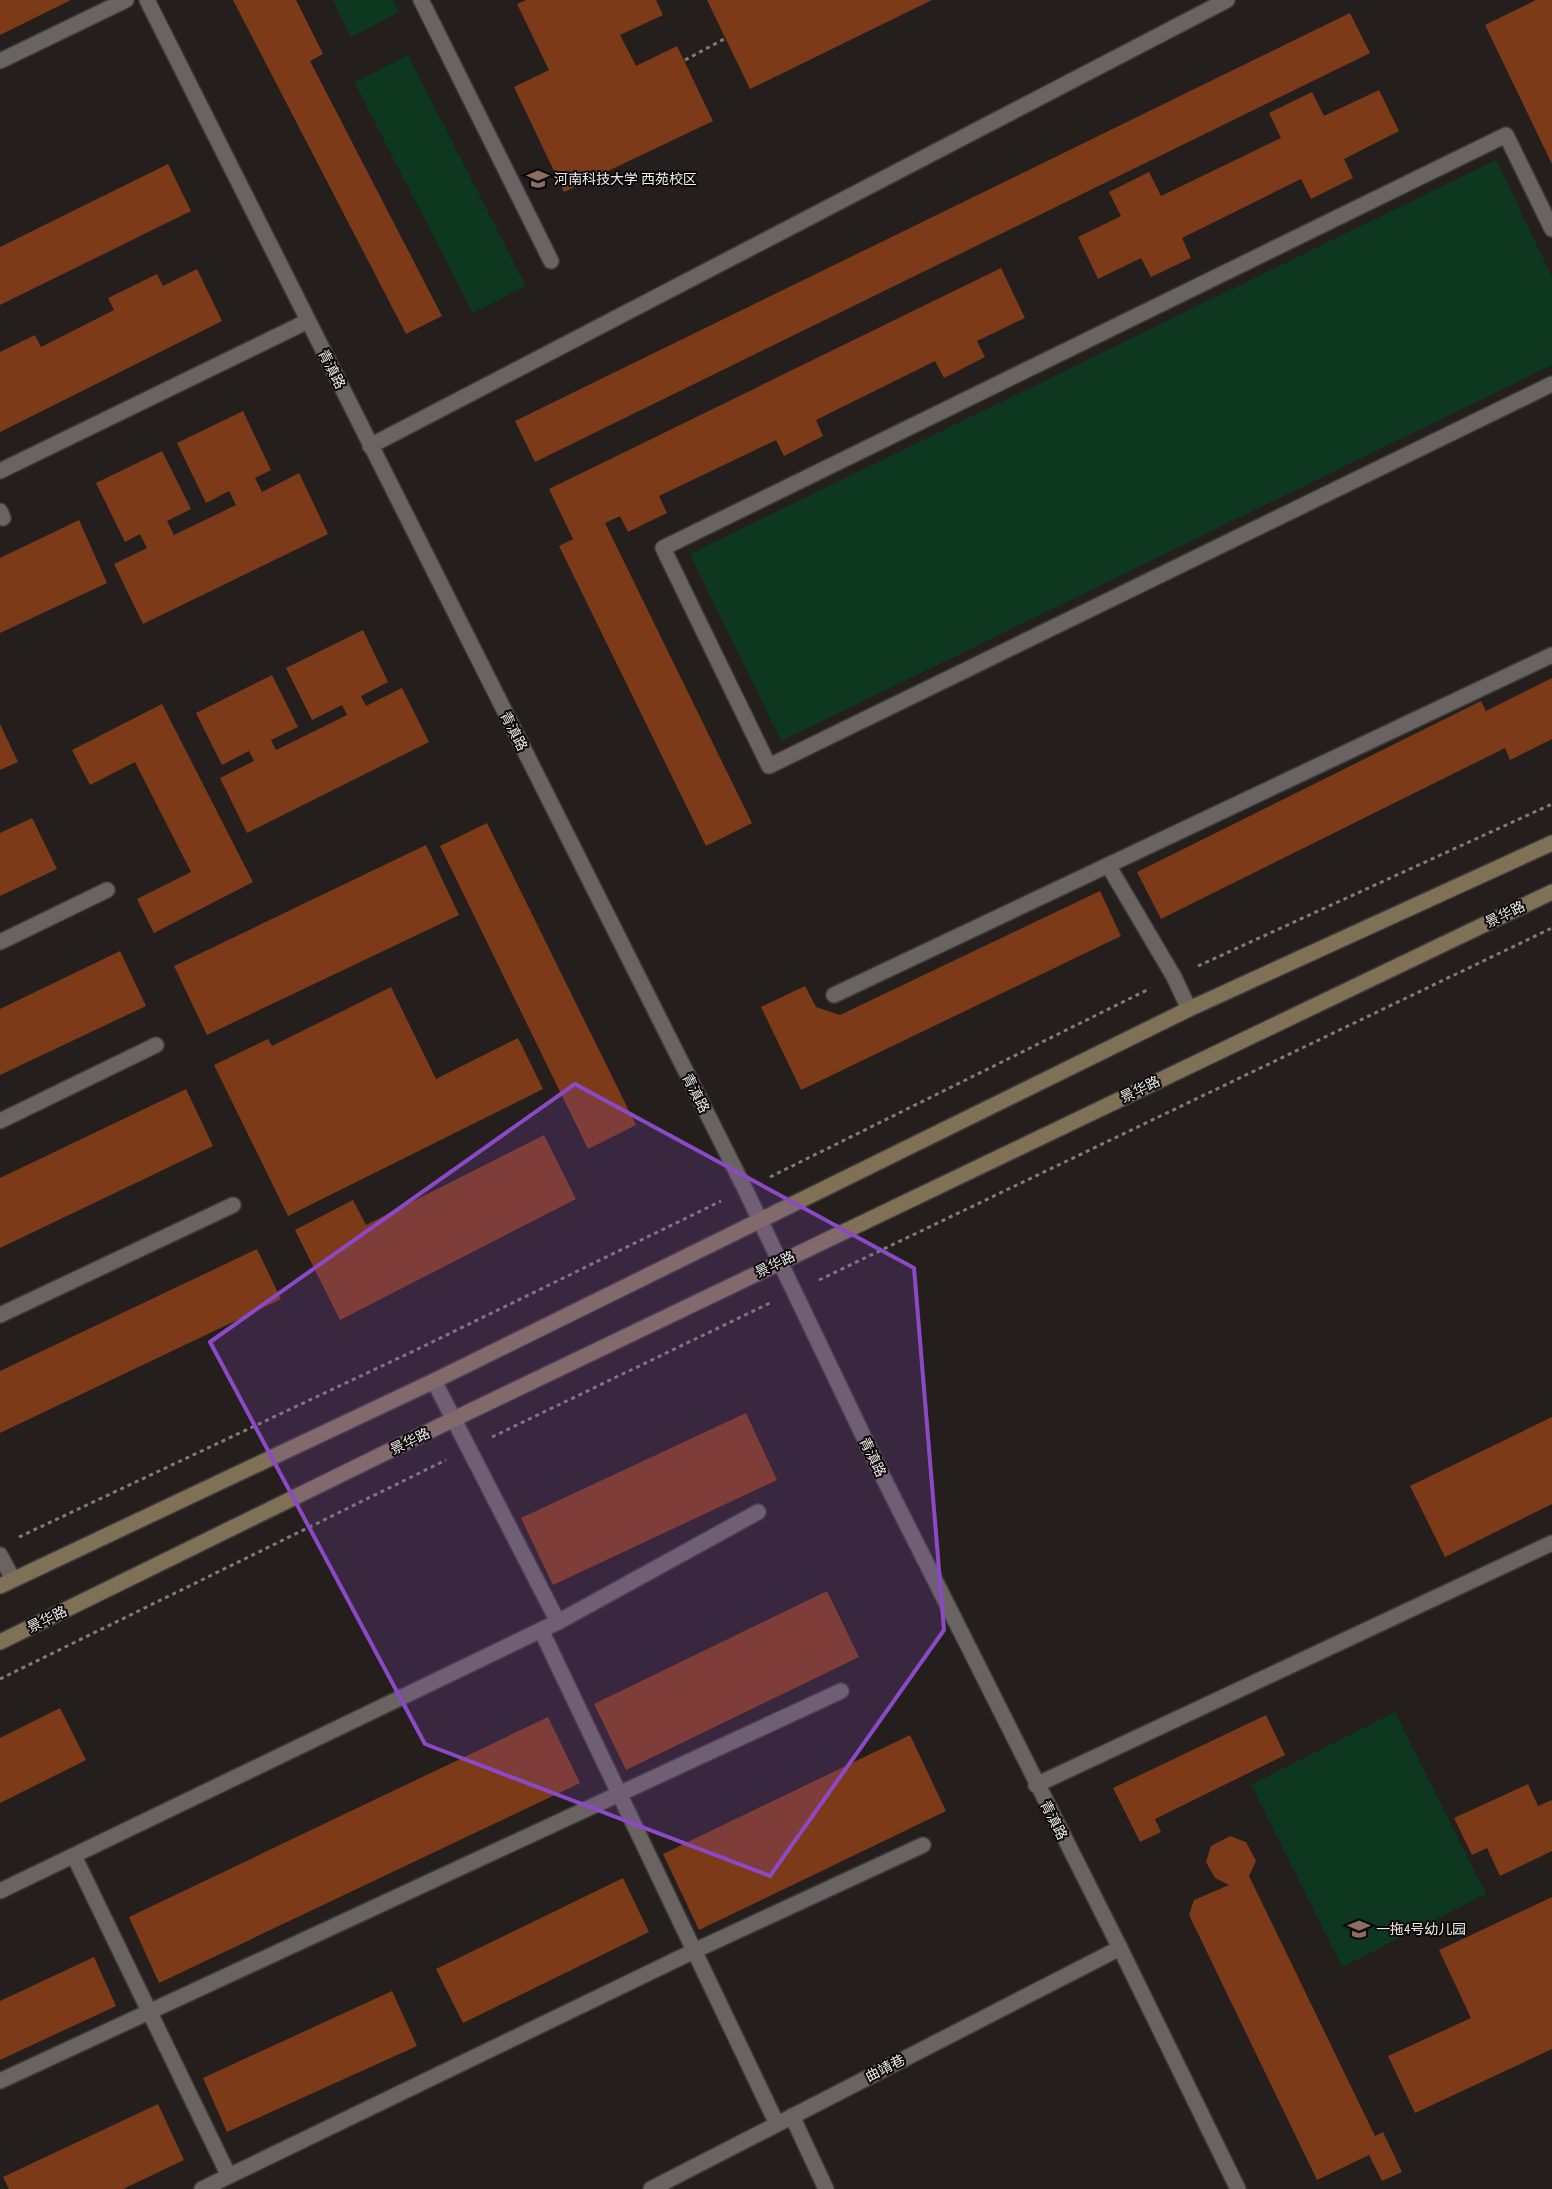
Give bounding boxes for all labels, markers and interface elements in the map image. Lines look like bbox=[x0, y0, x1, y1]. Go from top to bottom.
school or university icon: 河南科技大学 西苑校区 bbox=[525, 166, 551, 192]
place label: 河南科技大学 西苑校区 bbox=[554, 170, 697, 188]
street label: 青滇路 bbox=[314, 346, 350, 392]
street label: 青滇路 bbox=[496, 708, 532, 754]
street label: 景华路 bbox=[1482, 897, 1528, 931]
street label: 青滇路 bbox=[678, 1070, 714, 1116]
street label: 景华路 bbox=[1117, 1072, 1163, 1106]
street label: 景华路 bbox=[752, 1247, 798, 1281]
street label: 景华路 bbox=[387, 1424, 433, 1458]
street label: 青滇路 bbox=[856, 1434, 890, 1480]
street label: 景华路 bbox=[24, 1602, 70, 1636]
street label: 青滇路 bbox=[1036, 1797, 1072, 1843]
school or university icon: 一拖4号幼儿园 bbox=[1346, 1916, 1372, 1942]
place label: 一拖4号幼儿园 bbox=[1376, 1920, 1466, 1938]
street label: 曲靖巷 bbox=[862, 2050, 908, 2086]

